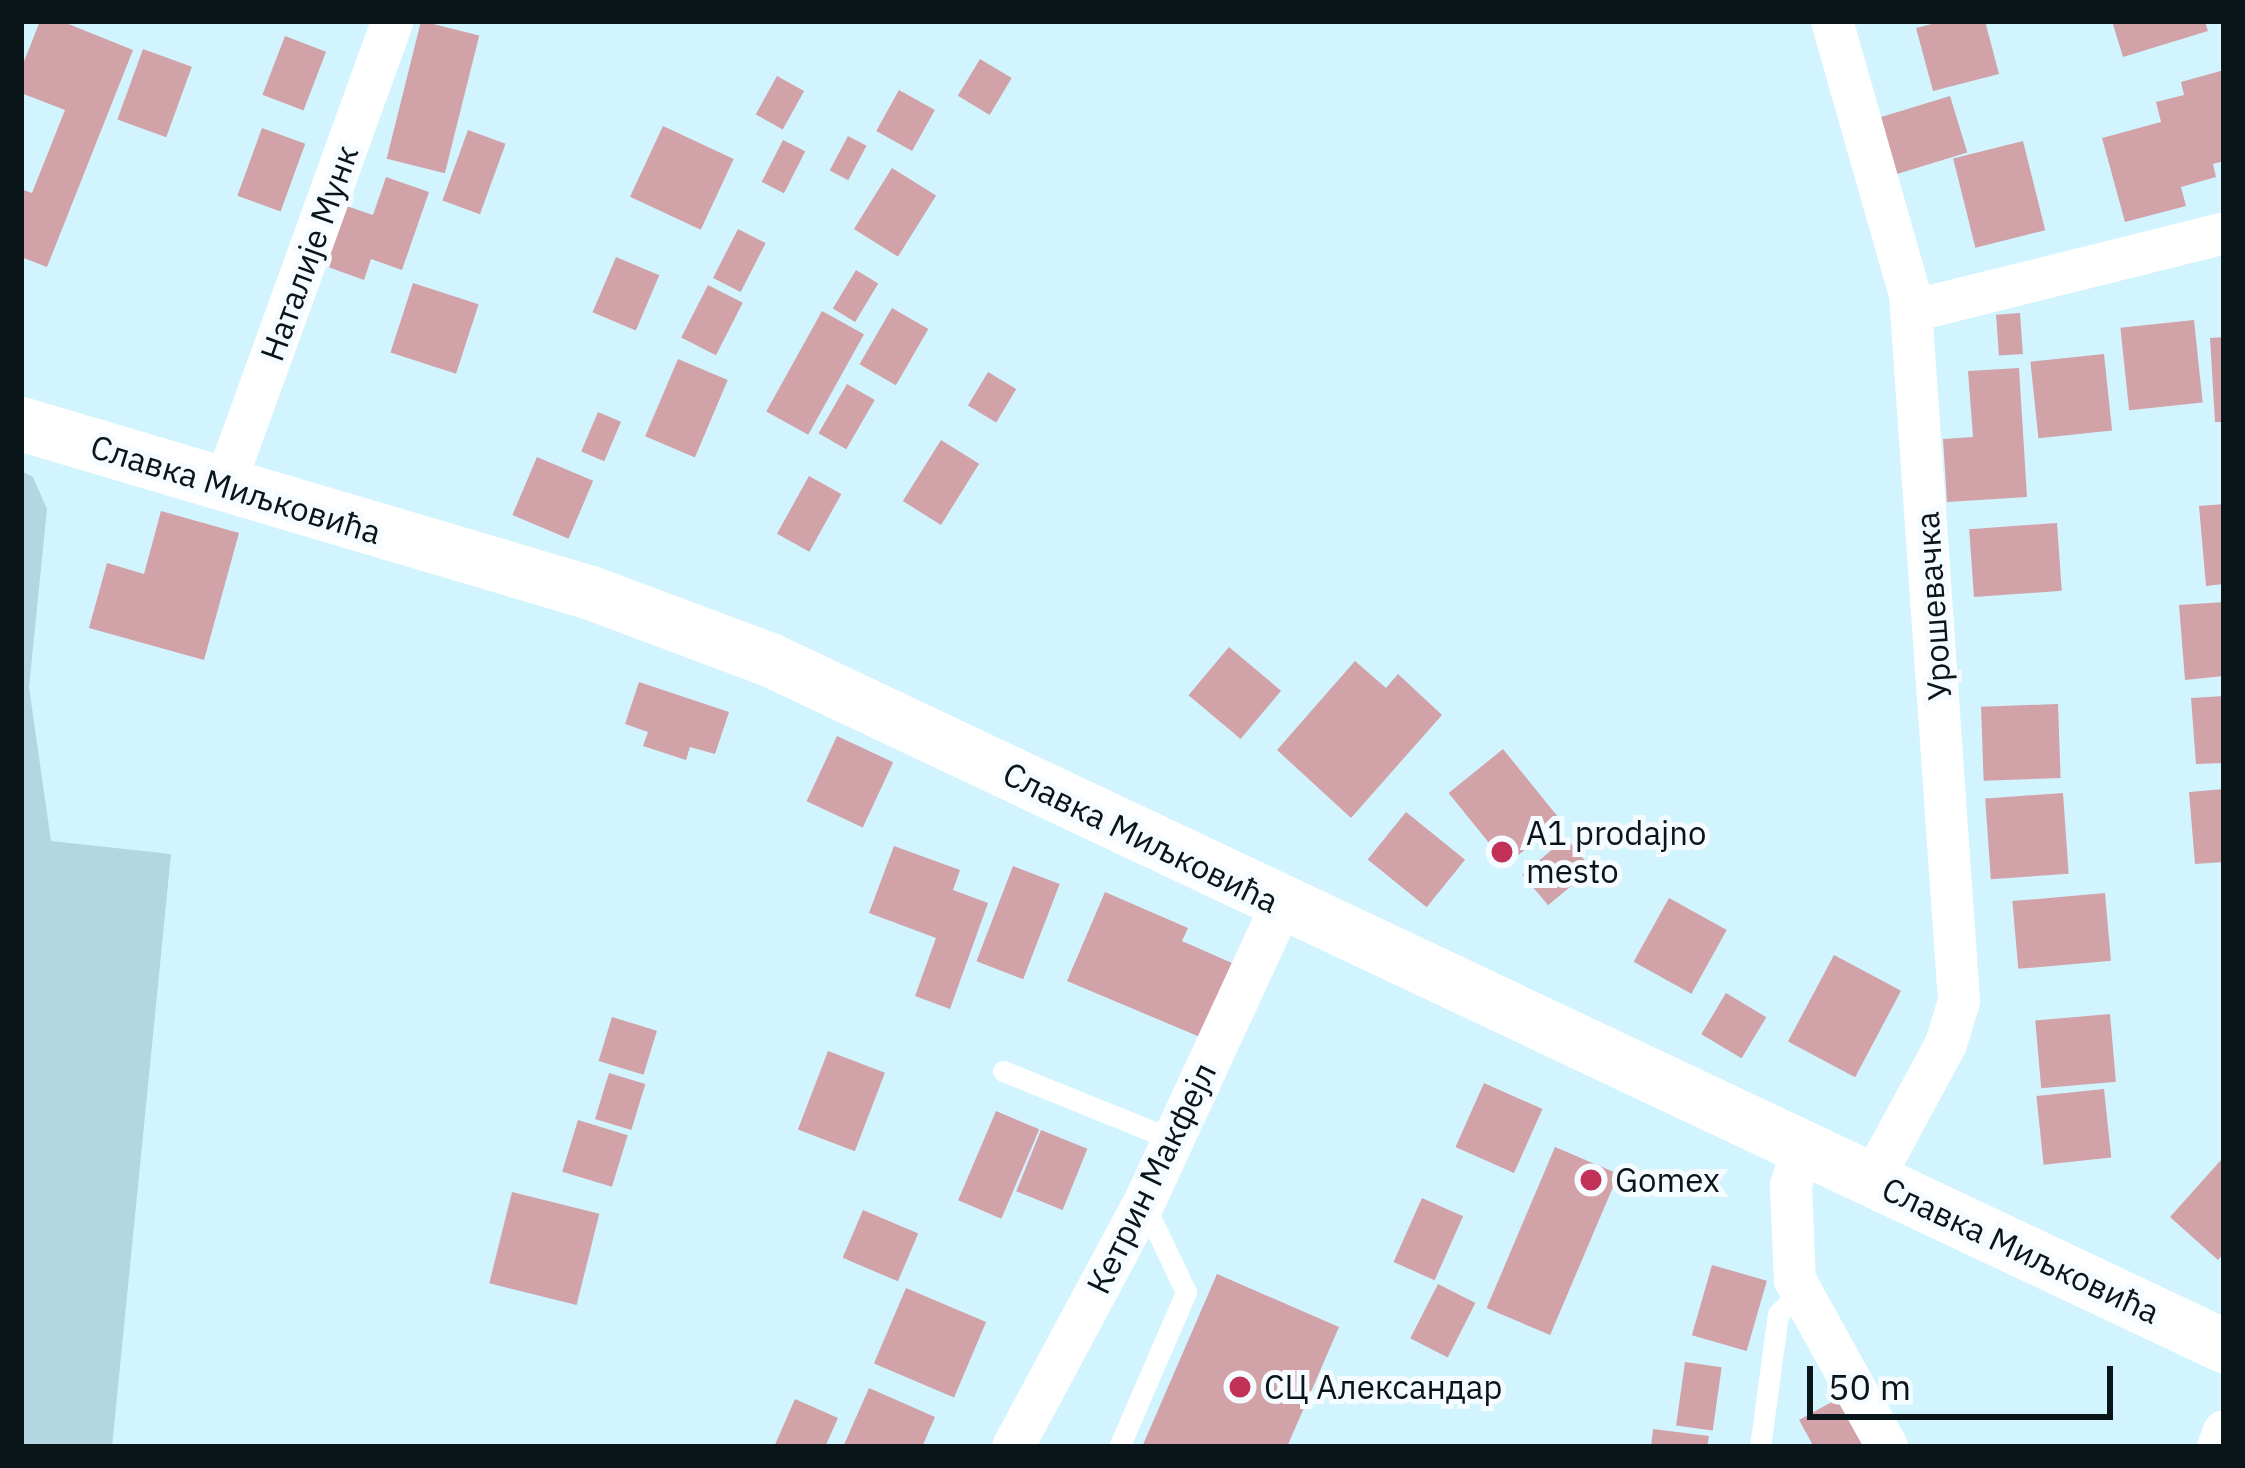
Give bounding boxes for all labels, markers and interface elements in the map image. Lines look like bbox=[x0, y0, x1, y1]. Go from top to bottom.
street label: Наталије Мунк bbox=[252, 140, 366, 366]
street label: Славка Миљковића bbox=[86, 426, 386, 552]
street label: Урошевачка bbox=[1907, 510, 1959, 702]
street label: Славка Миљковића bbox=[997, 753, 1285, 921]
place label: A1 prodajno mesto bbox=[1526, 813, 1707, 891]
marker: A1 prodajno mesto bbox=[1489, 839, 1515, 865]
street label: Кетрин Макфејл bbox=[1078, 1056, 1224, 1300]
place label: Gomex bbox=[1615, 1160, 1720, 1200]
marker: Gomex bbox=[1578, 1167, 1604, 1193]
street label: Славка Миљковића bbox=[1876, 1168, 2166, 1332]
scale bar bbox=[1813, 1342, 2119, 1416]
text: 50 m bbox=[1828, 1363, 1911, 1410]
place label: СЦ Александар bbox=[1264, 1367, 1502, 1407]
marker: СЦ Александар bbox=[1227, 1374, 1253, 1400]

